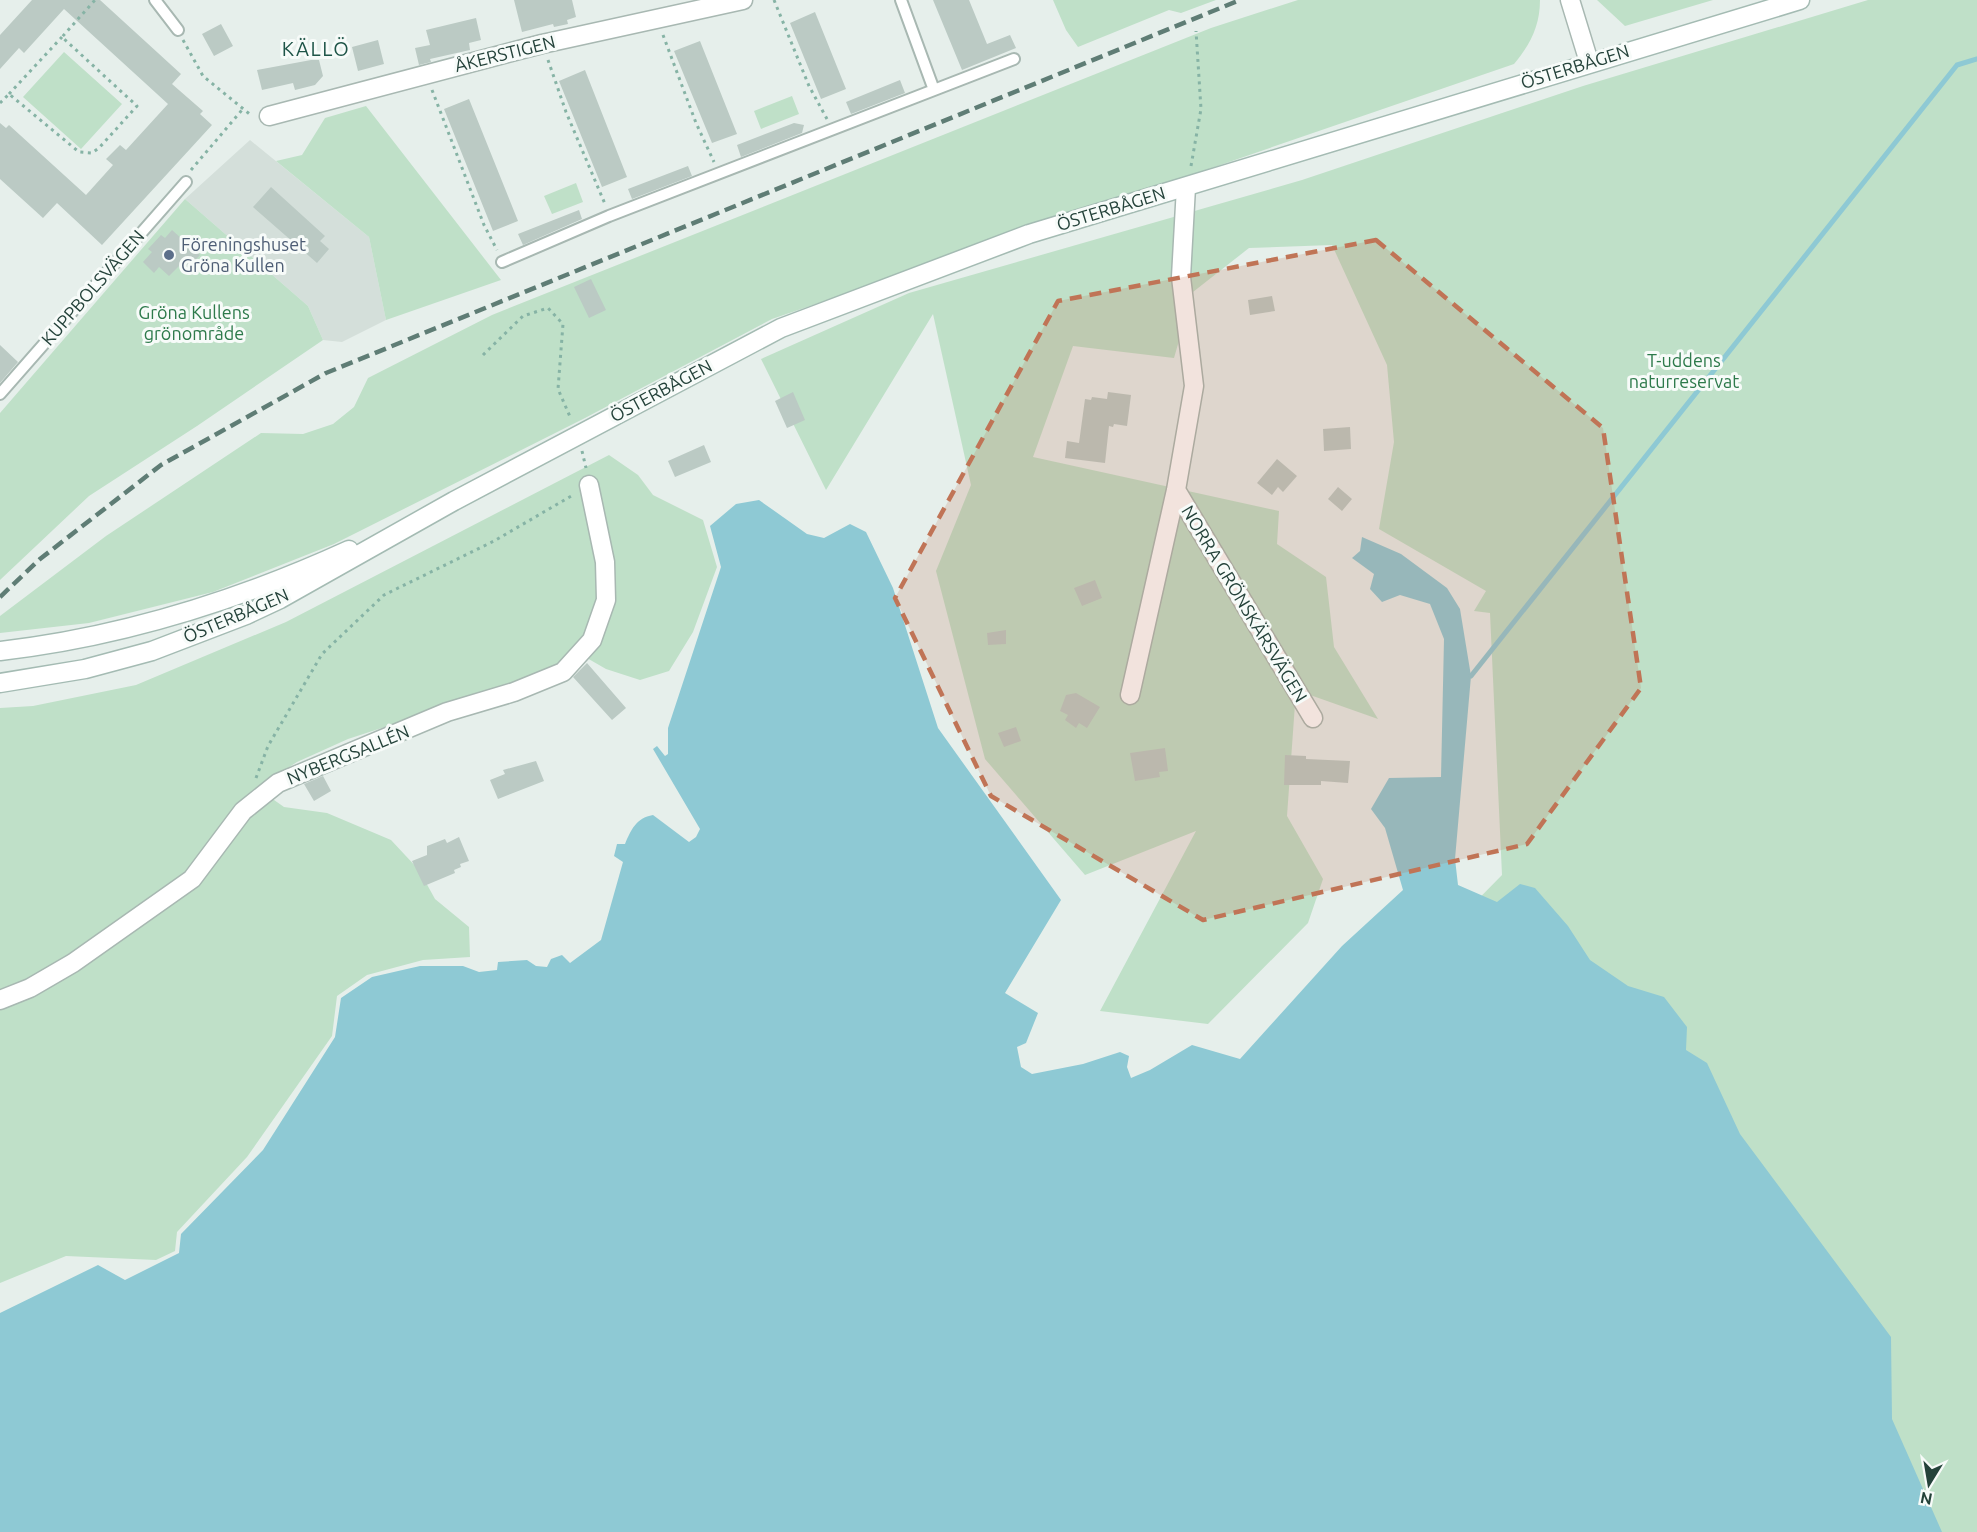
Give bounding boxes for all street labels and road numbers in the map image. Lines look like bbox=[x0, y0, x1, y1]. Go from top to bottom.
street label: ÅKERSTIGEN bbox=[452, 31, 557, 75]
street label: ÖSTERBÅGEN bbox=[1518, 40, 1631, 92]
street label: ÖSTERBÅGEN bbox=[1054, 182, 1167, 234]
street label: KUPPBOLSVÄGEN bbox=[37, 226, 148, 349]
street label: ÖSTERBÅGEN bbox=[606, 355, 715, 425]
street label: NORRA GRÖNSKÄRSVÄGEN bbox=[1178, 502, 1312, 705]
street label: ÖSTERBÅGEN bbox=[180, 584, 291, 646]
street label: NYBERGSALLÉN bbox=[283, 719, 412, 788]

